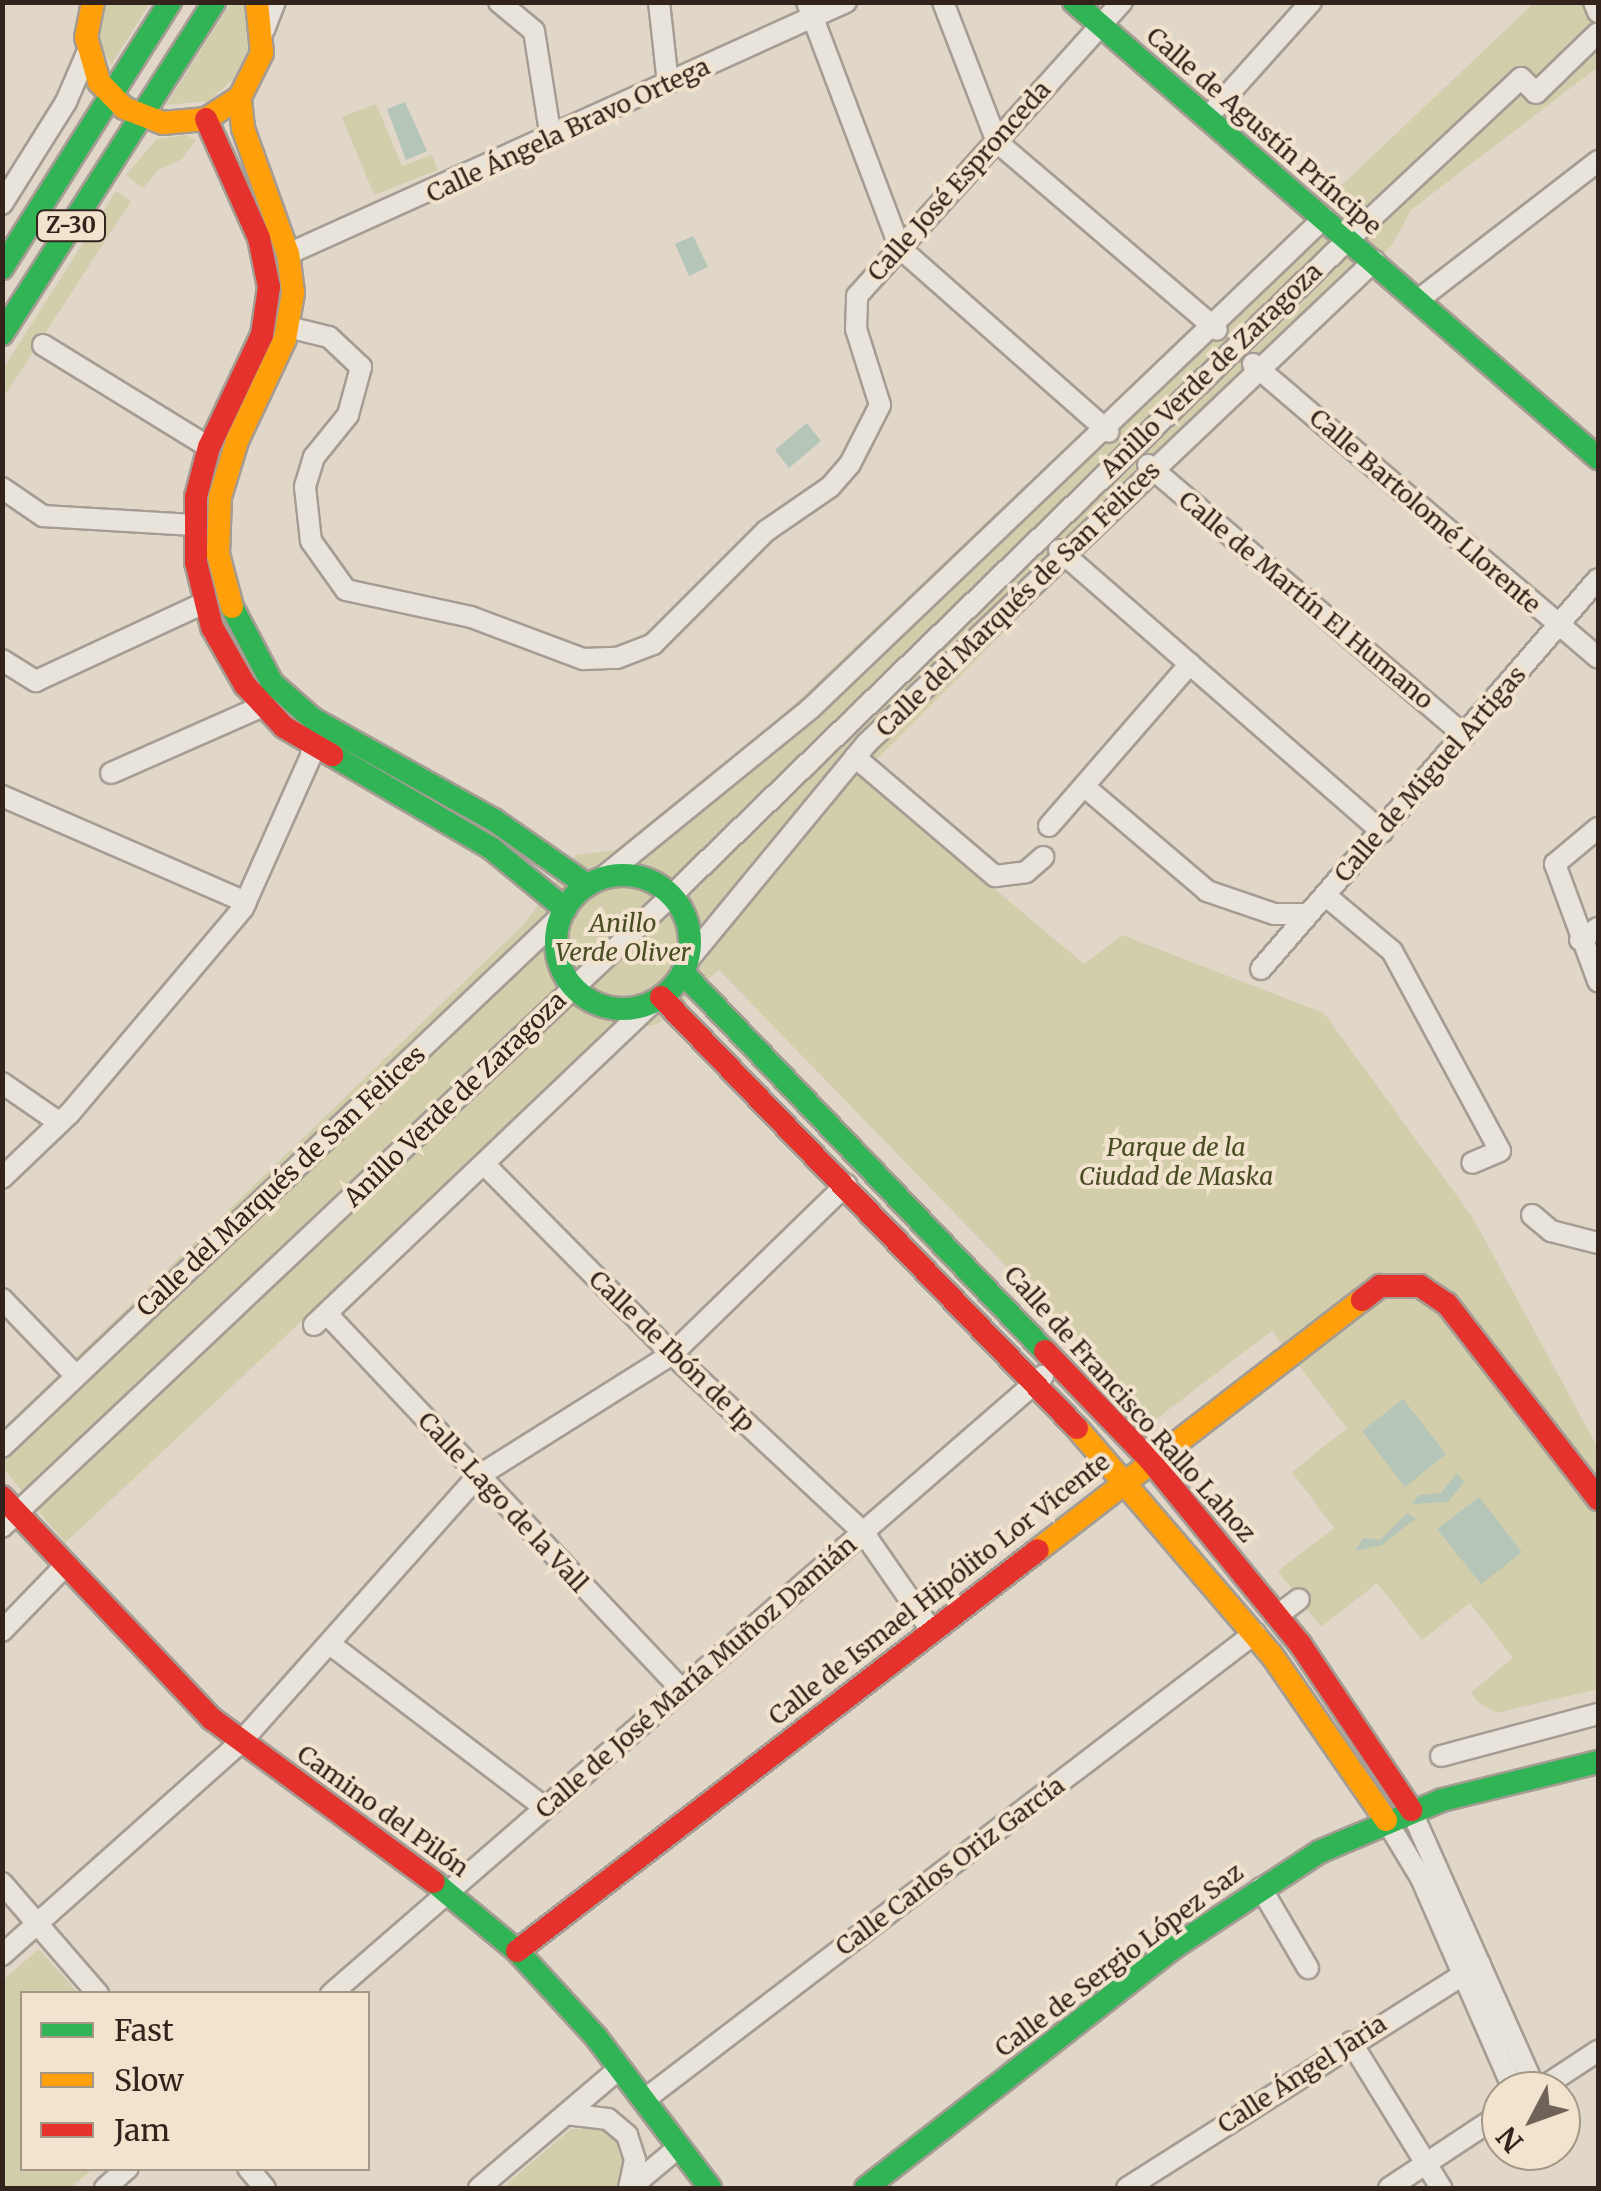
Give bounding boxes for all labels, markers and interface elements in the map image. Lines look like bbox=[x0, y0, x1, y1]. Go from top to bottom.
street label: Calle de Agustín Príncipe bbox=[1140, 21, 1388, 241]
street label: Calle Ángela Bravo Ortega bbox=[422, 51, 714, 209]
street label: Calle José Espronceda bbox=[861, 75, 1057, 287]
road number: Z-30 bbox=[36, 209, 106, 243]
street label: Anillo Verde de Zaragoza bbox=[1094, 256, 1328, 484]
street label: Calle Bartolomé Llorente bbox=[1303, 403, 1547, 619]
street label: Calle del Marqués de San Felices bbox=[870, 455, 1166, 743]
street label: Calle de Martín El Humano bbox=[1173, 485, 1439, 715]
street label: Calle de Miguel Artigas bbox=[1328, 660, 1532, 888]
park label: Anillo Verde Oliver bbox=[555, 909, 691, 968]
street label: Anillo Verde de Zaragoza bbox=[338, 985, 572, 1213]
street label: Calle del Marqués de San Felices bbox=[131, 1039, 431, 1323]
park label: Parque de la Ciudad de Maska bbox=[1079, 1133, 1273, 1192]
street label: Calle de Francisco Rallo Lahoz bbox=[998, 1260, 1262, 1548]
street label: Calle de Ibón de Ip bbox=[583, 1264, 761, 1438]
street label: Calle Lago de la Vall bbox=[412, 1406, 594, 1598]
street label: Calle de Ismael Hipólito Lor Vicente bbox=[763, 1447, 1115, 1731]
street label: Calle de José María Muñoz Damián bbox=[529, 1529, 863, 1825]
street label: Camino del Pilón bbox=[291, 1739, 475, 1883]
street label: Calle Carlos Oriz García bbox=[830, 1770, 1070, 1962]
street label: Calle de Sergio López Saz bbox=[989, 1857, 1249, 2063]
legend bbox=[20, 1991, 370, 2171]
street label: Calle Ángel Jaria bbox=[1212, 2008, 1392, 2140]
text: Fast bbox=[114, 2011, 174, 2049]
text: Slow bbox=[114, 2061, 184, 2099]
north arrow bbox=[1481, 2071, 1581, 2171]
text: Jam bbox=[114, 2111, 170, 2149]
text: N bbox=[1489, 2119, 1531, 2160]

